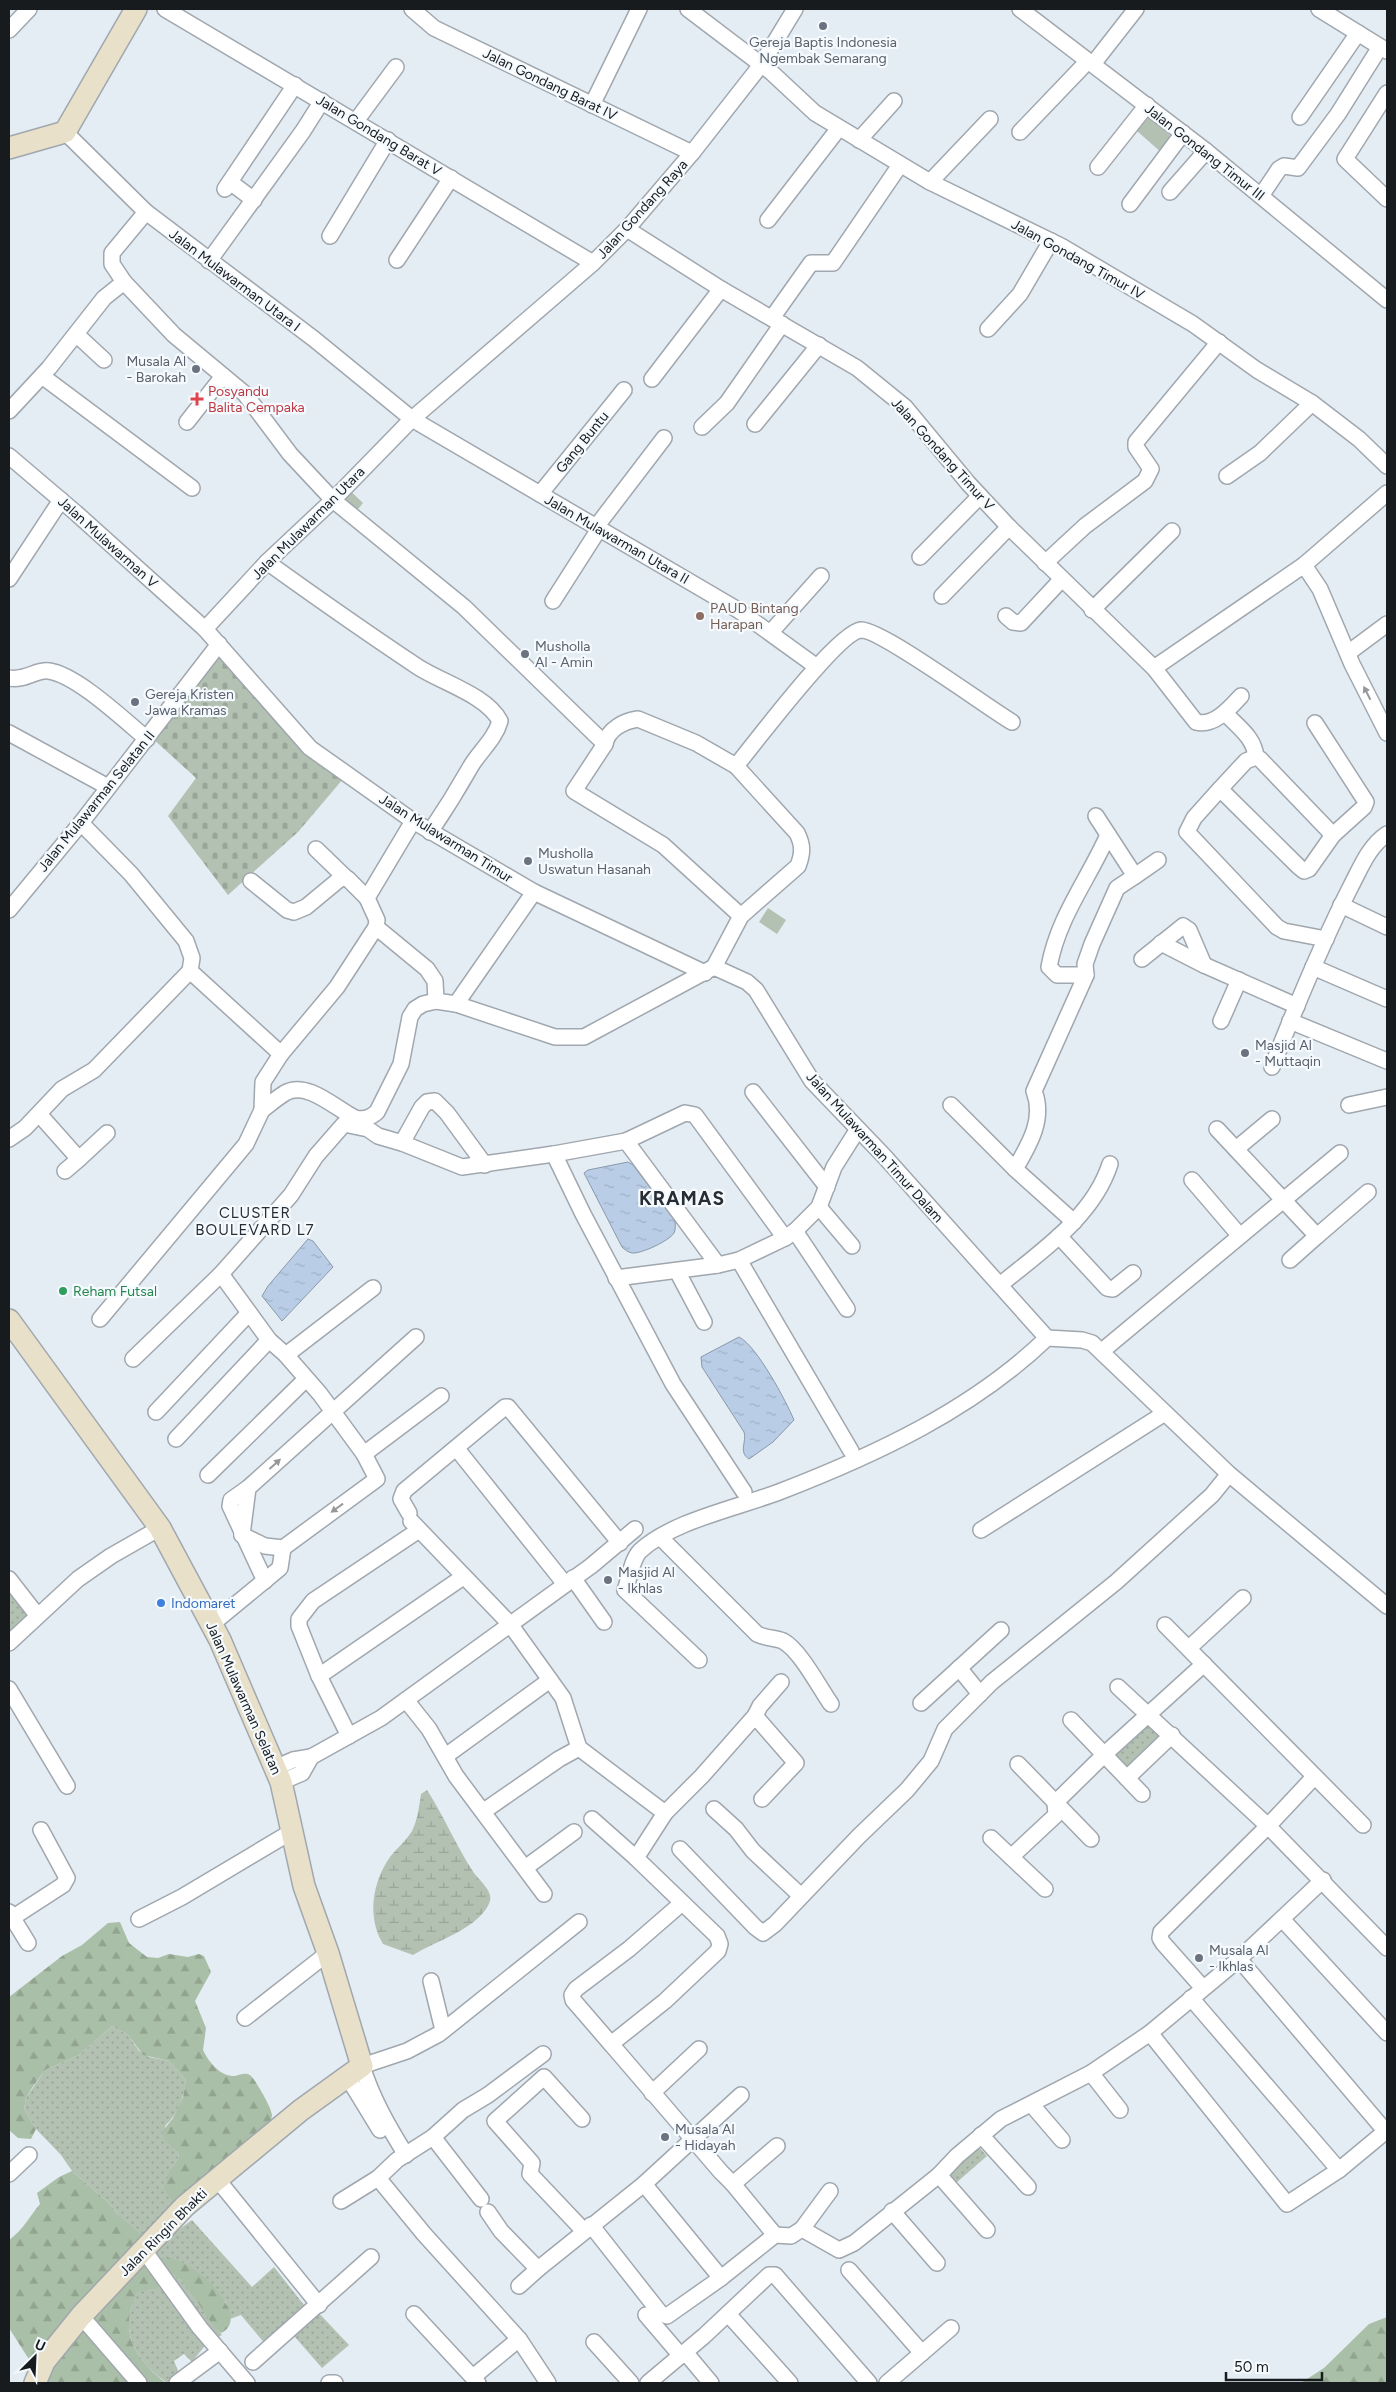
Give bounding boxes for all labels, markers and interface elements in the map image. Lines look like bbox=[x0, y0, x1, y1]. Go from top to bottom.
marker: Gereja Baptis Indonesia Ngembak Semarang bbox=[817, 20, 829, 32]
place label: Gereja Baptis Indonesia Ngembak Semarang bbox=[749, 34, 897, 67]
street label: Jalan Gondang Barat IV bbox=[480, 45, 620, 124]
street label: Jalan Gondang Barat V bbox=[313, 91, 445, 180]
street label: Jalan Gondang Timur III bbox=[1141, 100, 1268, 205]
street label: Jalan Gondang Raya bbox=[593, 156, 691, 262]
street label: Jalan Gondang Timur IV bbox=[1008, 216, 1148, 303]
street label: Jalan Mulawarman Utara I bbox=[166, 225, 304, 335]
place label: Musala Al - Barokah bbox=[126, 353, 186, 386]
marker: Musala Al - Barokah bbox=[190, 363, 202, 375]
place label: Posyandu Balita Cempaka bbox=[208, 383, 305, 416]
marker: Posyandu Balita Cempaka bbox=[190, 392, 204, 406]
street label: Jalan Gondang Timur V bbox=[888, 394, 998, 514]
street label: Gang Buntu bbox=[552, 408, 612, 477]
street label: Jalan Mulawarman Utara bbox=[248, 463, 368, 583]
street label: Jalan Mulawarman Utara II bbox=[542, 491, 692, 588]
street label: Jalan Mulawarman V bbox=[54, 493, 161, 592]
place label: PAUD Bintang Harapan bbox=[710, 600, 799, 633]
marker: PAUD Bintang Harapan bbox=[694, 610, 706, 622]
place label: Musholla Al - Amin bbox=[535, 638, 593, 671]
marker: Musholla Al - Amin bbox=[519, 648, 531, 660]
place label: Gereja Kristen Jawa Kramas bbox=[145, 686, 234, 719]
one-way arrow bbox=[1363, 686, 1371, 700]
marker: Gereja Kristen Jawa Kramas bbox=[129, 696, 141, 708]
street label: Jalan Mulawarman Selatan II bbox=[34, 727, 158, 875]
street label: Jalan Mulawarman Timur bbox=[376, 790, 516, 887]
place label: Musholla Uswatun Hasanah bbox=[538, 845, 651, 878]
marker: Musholla Uswatun Hasanah bbox=[522, 855, 534, 867]
place label: Masjid Al - Muttaqin bbox=[1255, 1037, 1321, 1070]
marker: Masjid Al - Muttaqin bbox=[1239, 1047, 1251, 1059]
street label: Jalan Mulawarman Timur Dalam bbox=[803, 1069, 947, 1226]
district label: KRAMAS bbox=[639, 1187, 725, 1210]
district label: CLUSTER BOULEVARD L7 bbox=[195, 1204, 315, 1239]
place label: Reham Futsal bbox=[73, 1283, 157, 1300]
marker: Reham Futsal bbox=[57, 1285, 69, 1297]
one-way arrow bbox=[268, 1458, 281, 1469]
one-way arrow bbox=[331, 1503, 344, 1514]
place label: Masjid Al - Ikhlas bbox=[618, 1564, 675, 1597]
marker: Masjid Al - Ikhlas bbox=[602, 1574, 614, 1586]
place label: Indomaret bbox=[171, 1595, 236, 1612]
marker: Indomaret bbox=[155, 1597, 167, 1609]
street label: Jalan Mulawarman Selatan bbox=[202, 1619, 285, 1777]
place label: Musala Al - Ikhlas bbox=[1209, 1942, 1269, 1975]
marker: Musala Al - Ikhlas bbox=[1193, 1952, 1205, 1964]
place label: Musala Al - Hidayah bbox=[675, 2121, 736, 2154]
marker: Musala Al - Hidayah bbox=[659, 2131, 671, 2143]
street label: Jalan Ringin Bhakti bbox=[116, 2185, 211, 2280]
north arrow bbox=[10, 2332, 60, 2382]
text: U bbox=[32, 2336, 48, 2355]
scale bar bbox=[1226, 2350, 1322, 2382]
text: 50 m bbox=[1234, 2358, 1269, 2376]

